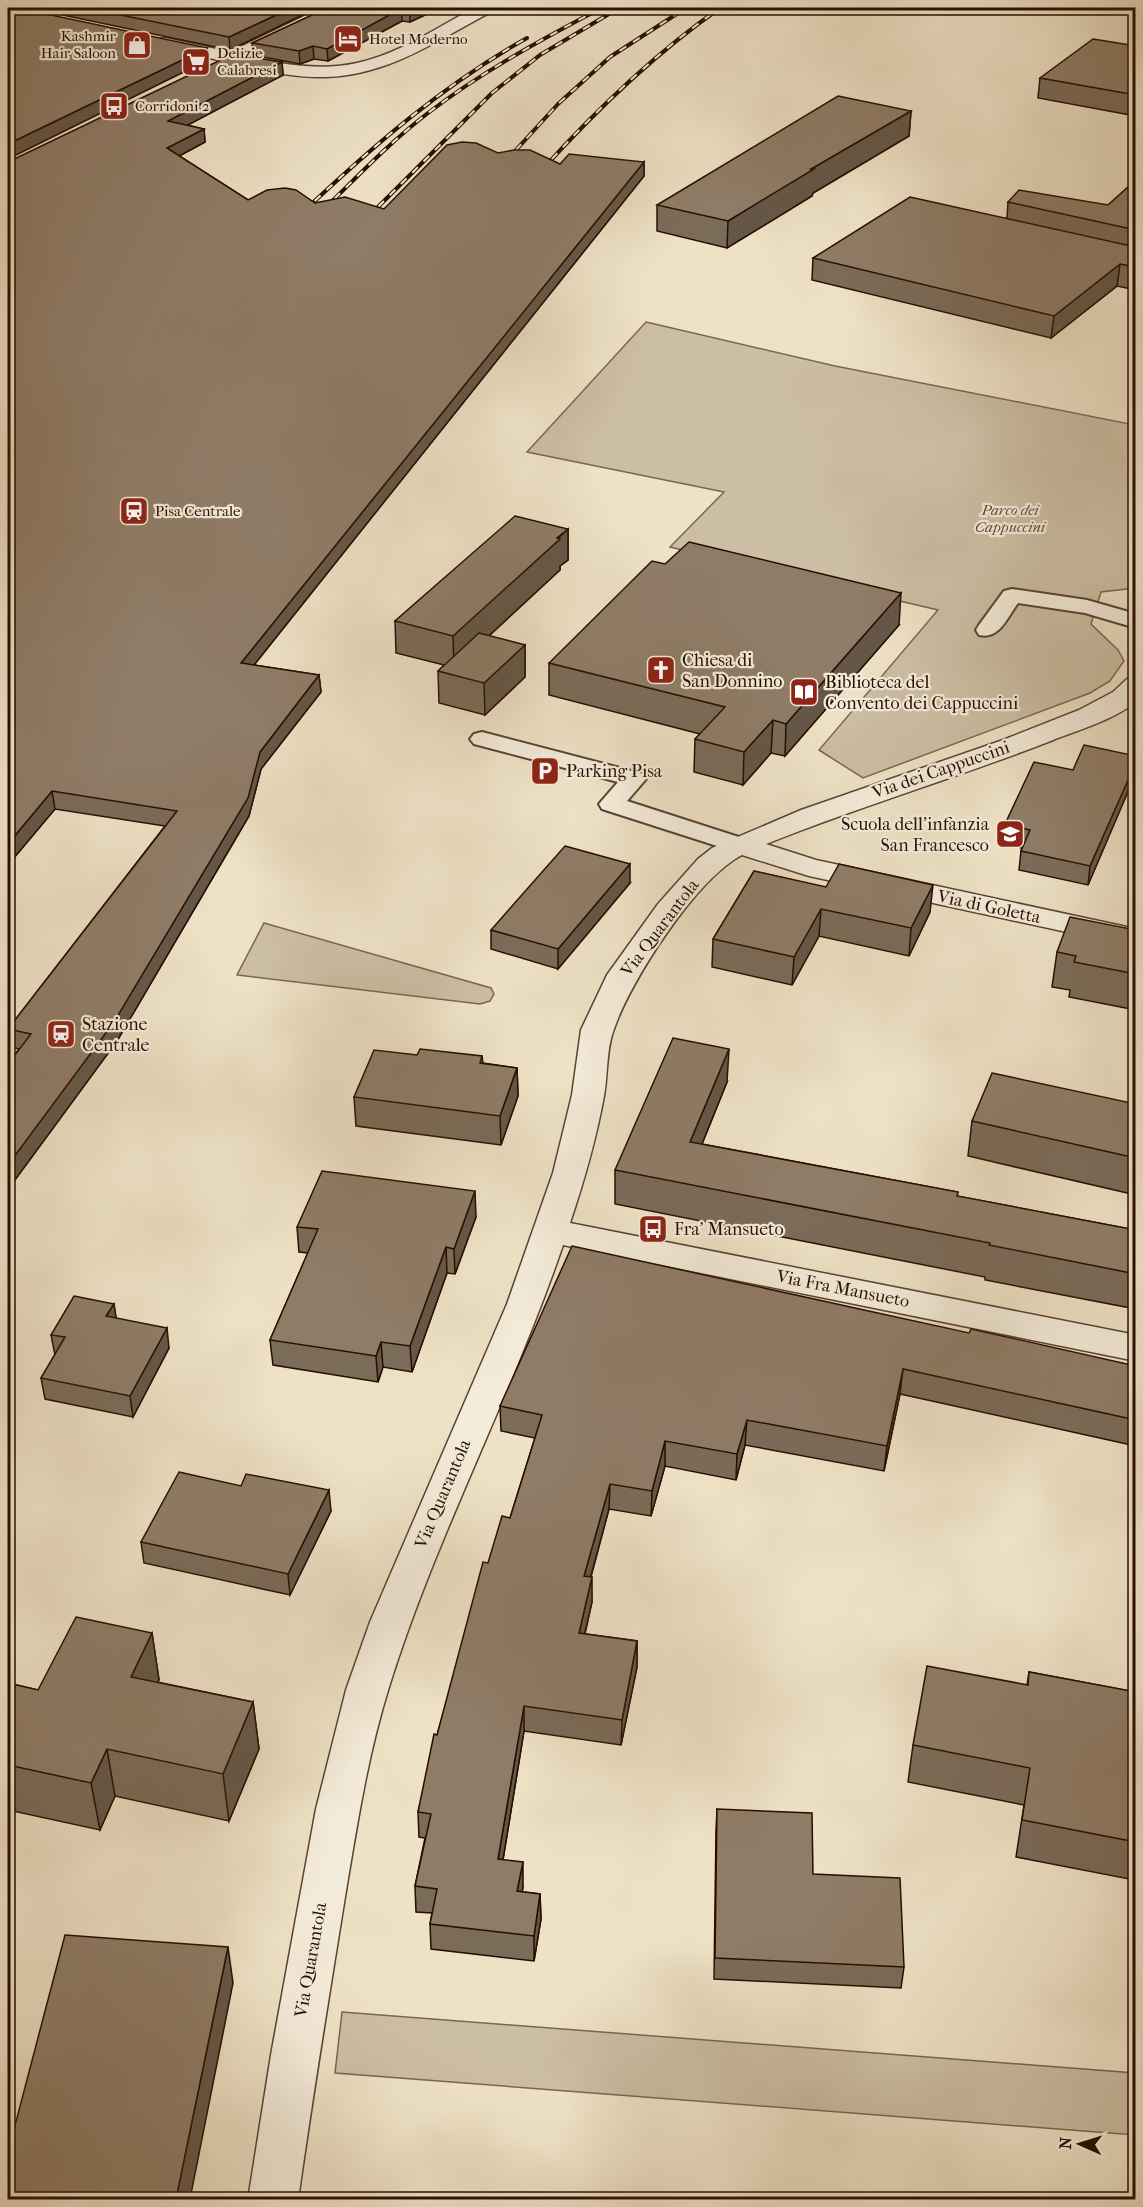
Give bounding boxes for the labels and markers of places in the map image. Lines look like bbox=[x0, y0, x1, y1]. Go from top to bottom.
hotel icon: Hotel Moderno bbox=[332, 23, 364, 55]
place label: Kashmir Hair Saloon bbox=[41, 27, 117, 62]
shop icon: Kashmir Hair Saloon bbox=[121, 29, 153, 61]
place label: Hotel Moderno bbox=[369, 30, 468, 48]
place label: Delizie Calabresi bbox=[217, 44, 277, 79]
supermarket icon: Delizie Calabresi bbox=[180, 46, 212, 78]
bus stop icon: Corridoni 2 bbox=[98, 90, 130, 122]
place label: Corridoni 2 bbox=[135, 97, 210, 115]
station icon: Pisa Centrale bbox=[118, 495, 150, 527]
place label: Pisa Centrale bbox=[155, 502, 241, 520]
place label: Chiesa di San Donnino bbox=[682, 650, 782, 692]
church icon: Chiesa di San Donnino bbox=[645, 654, 677, 686]
place label: Biblioteca del Convento dei Cappuccini bbox=[825, 672, 1019, 714]
library icon: Biblioteca del Convento dei Cappuccini bbox=[788, 676, 820, 708]
parking icon: Parking Pisa bbox=[529, 755, 561, 787]
place label: Parking Pisa bbox=[566, 761, 663, 782]
place label: Scuola dell'infanzia San Francesco bbox=[841, 814, 990, 856]
school or university icon: Scuola dell'infanzia San Francesco bbox=[994, 818, 1026, 850]
place label: Stazione Centrale bbox=[82, 1014, 150, 1056]
station icon: Stazione Centrale bbox=[45, 1018, 77, 1050]
bus stop icon: Fra' Mansueto bbox=[637, 1213, 669, 1245]
place label: Fra' Mansueto bbox=[674, 1219, 784, 1240]

